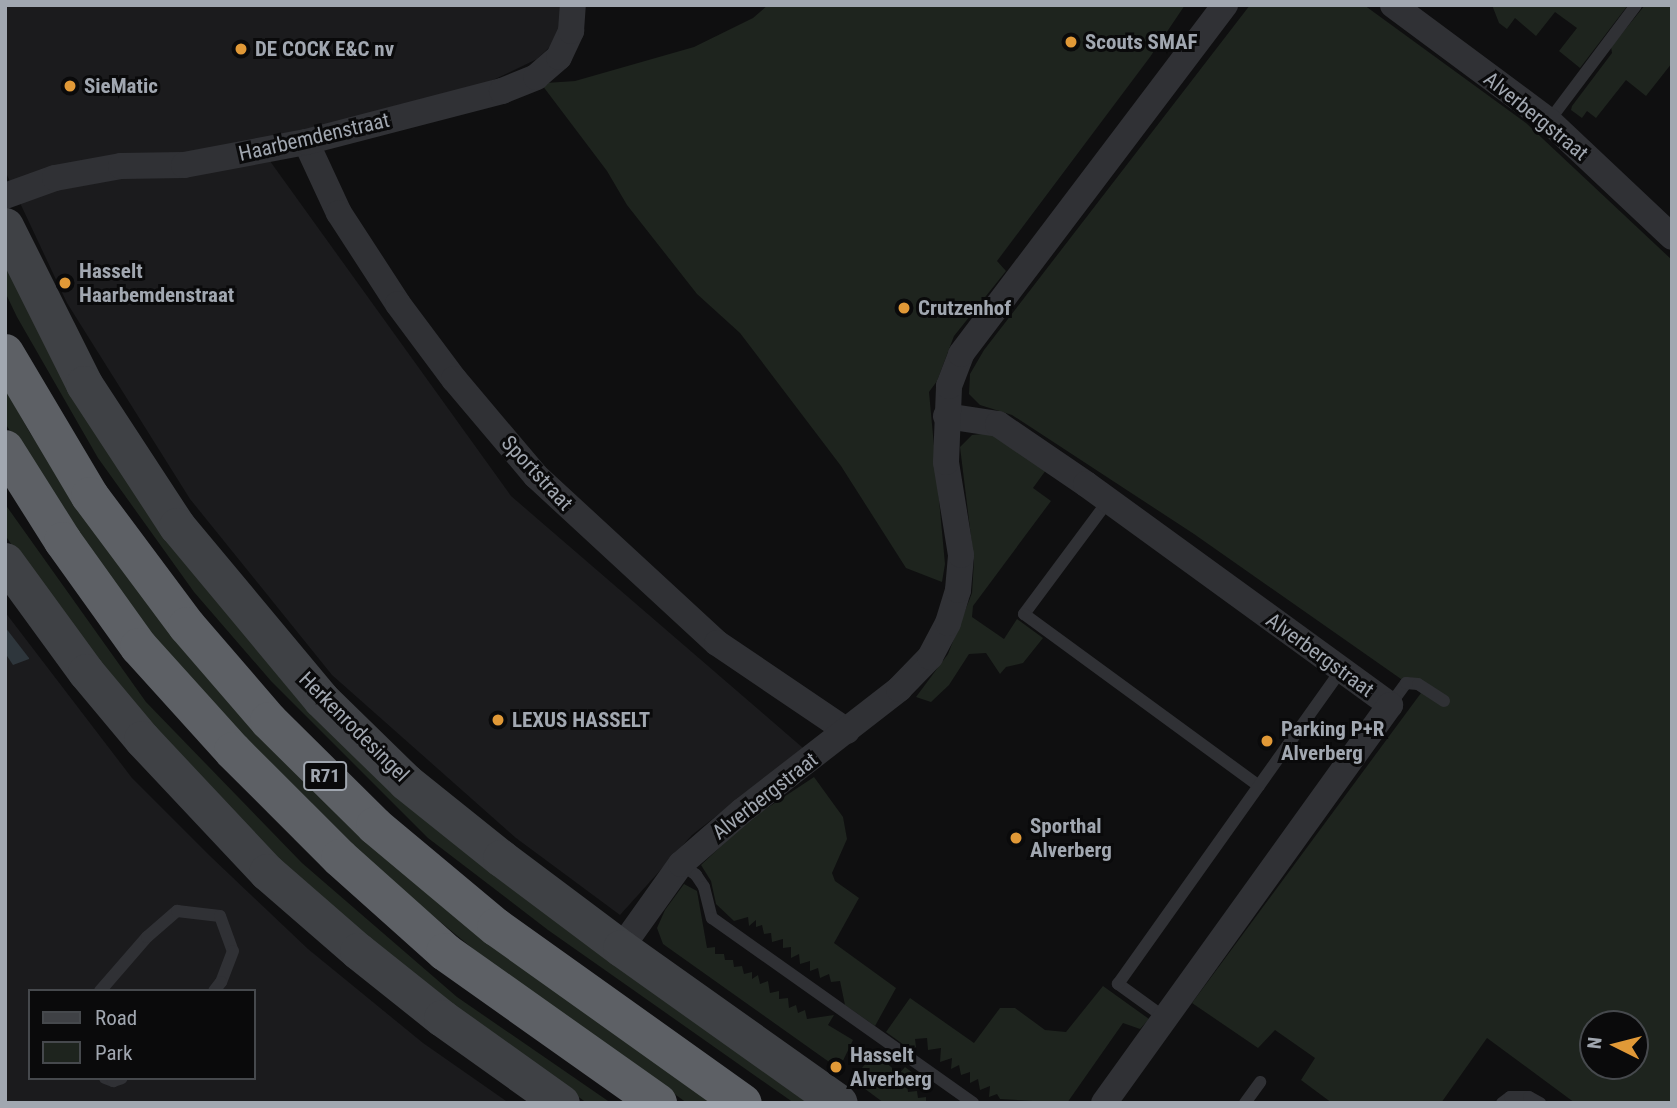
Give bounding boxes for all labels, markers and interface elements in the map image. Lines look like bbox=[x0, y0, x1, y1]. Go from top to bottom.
place label: Scouts SMAF bbox=[1085, 29, 1198, 55]
marker: Scouts SMAF bbox=[1063, 34, 1079, 50]
place label: DE COCK E&C nv bbox=[255, 36, 394, 62]
marker: DE COCK E&C nv bbox=[233, 41, 249, 57]
street label: Alverbergstraat bbox=[1479, 66, 1593, 166]
place label: SieMatic bbox=[84, 73, 158, 99]
marker: SieMatic bbox=[62, 78, 78, 94]
street label: Haarbemdenstraat bbox=[236, 107, 392, 167]
place label: Hasselt Haarbemdenstraat bbox=[79, 258, 234, 308]
marker: Hasselt Haarbemdenstraat bbox=[57, 275, 73, 291]
place label: Crutzenhof bbox=[918, 295, 1011, 321]
marker: Crutzenhof bbox=[896, 300, 912, 316]
street label: Sportstraat bbox=[496, 430, 578, 516]
street label: Alverbergstraat bbox=[1261, 608, 1379, 702]
street label: Herkenrodesingel bbox=[294, 667, 414, 787]
place label: LEXUS HASSELT bbox=[512, 707, 650, 733]
marker: LEXUS HASSELT bbox=[490, 712, 506, 728]
place label: Parking P+R Alverberg bbox=[1281, 716, 1384, 766]
marker: Parking P+R Alverberg bbox=[1259, 733, 1275, 749]
street label: Alverbergstraat bbox=[707, 747, 823, 845]
road number: R71 bbox=[302, 761, 348, 792]
place label: Sporthal Alverberg bbox=[1030, 813, 1112, 863]
marker: Sporthal Alverberg bbox=[1008, 830, 1024, 846]
legend bbox=[28, 989, 256, 1080]
text: Road bbox=[95, 1006, 137, 1030]
north arrow bbox=[1579, 1010, 1649, 1080]
text: N bbox=[1583, 1036, 1607, 1050]
text: Park bbox=[95, 1041, 132, 1065]
place label: Hasselt Alverberg bbox=[850, 1042, 932, 1092]
marker: Hasselt Alverberg bbox=[828, 1059, 844, 1075]

